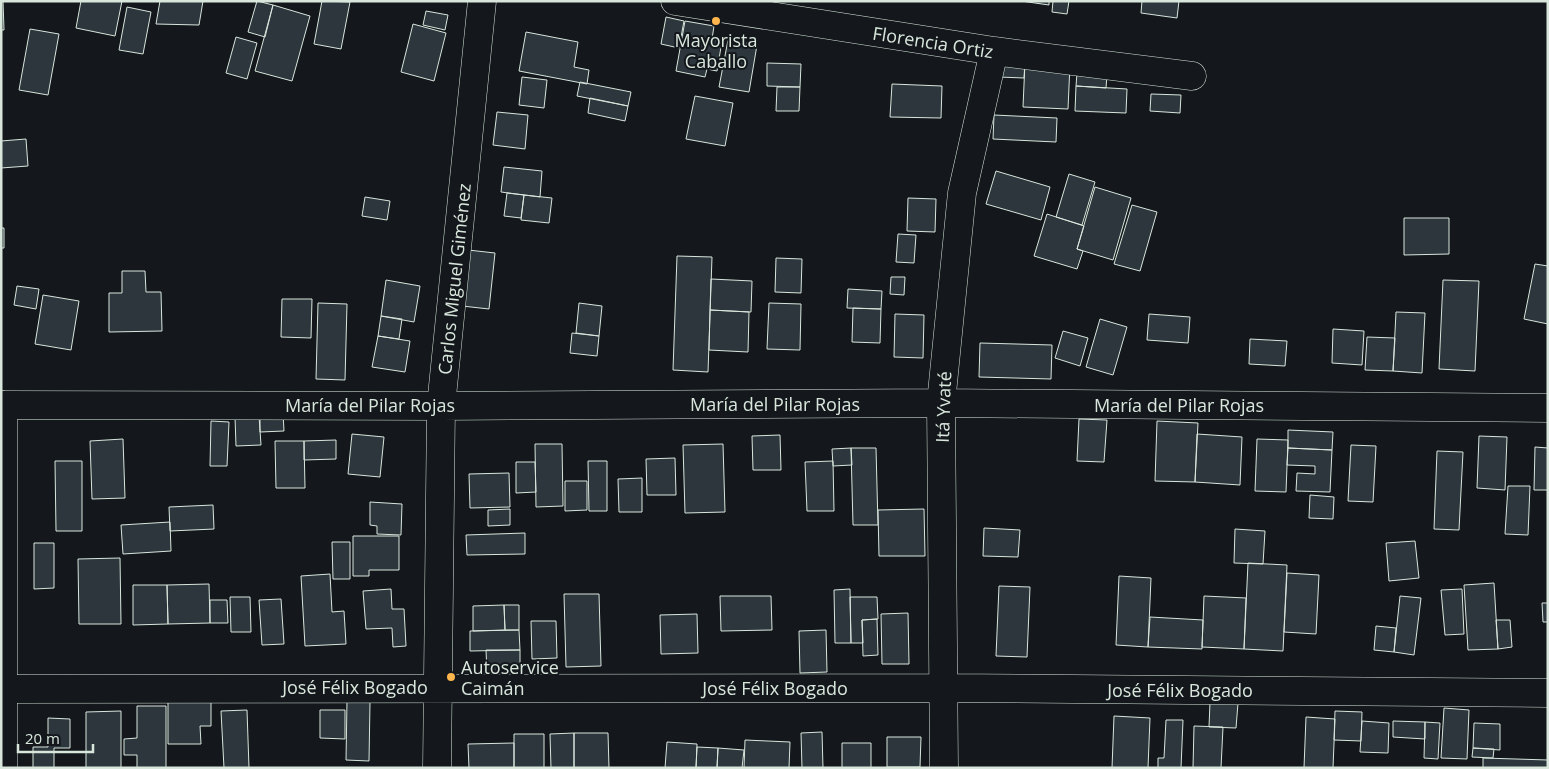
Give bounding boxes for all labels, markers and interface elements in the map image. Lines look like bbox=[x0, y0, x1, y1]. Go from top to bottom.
marker: Mayorista Caballo bbox=[710, 15, 722, 27]
street label: Florencia Ortiz bbox=[871, 21, 995, 63]
place label: Mayorista Caballo bbox=[675, 28, 757, 73]
street label: Carlos Miguel Giménez bbox=[432, 182, 476, 376]
street label: Itá Yvaté bbox=[930, 371, 956, 443]
street label: María del Pilar Rojas bbox=[690, 392, 860, 416]
street label: María del Pilar Rojas bbox=[285, 393, 455, 417]
street label: María del Pilar Rojas bbox=[1094, 393, 1264, 417]
place label: Autoservice Caimán bbox=[461, 655, 559, 700]
marker: Autoservice Caimán bbox=[445, 671, 457, 683]
street label: José Félix Bogado bbox=[280, 675, 428, 699]
street label: José Félix Bogado bbox=[700, 676, 848, 700]
street label: José Félix Bogado bbox=[1105, 678, 1253, 702]
scale bar bbox=[18, 722, 92, 754]
text: 20 m bbox=[25, 728, 60, 748]

